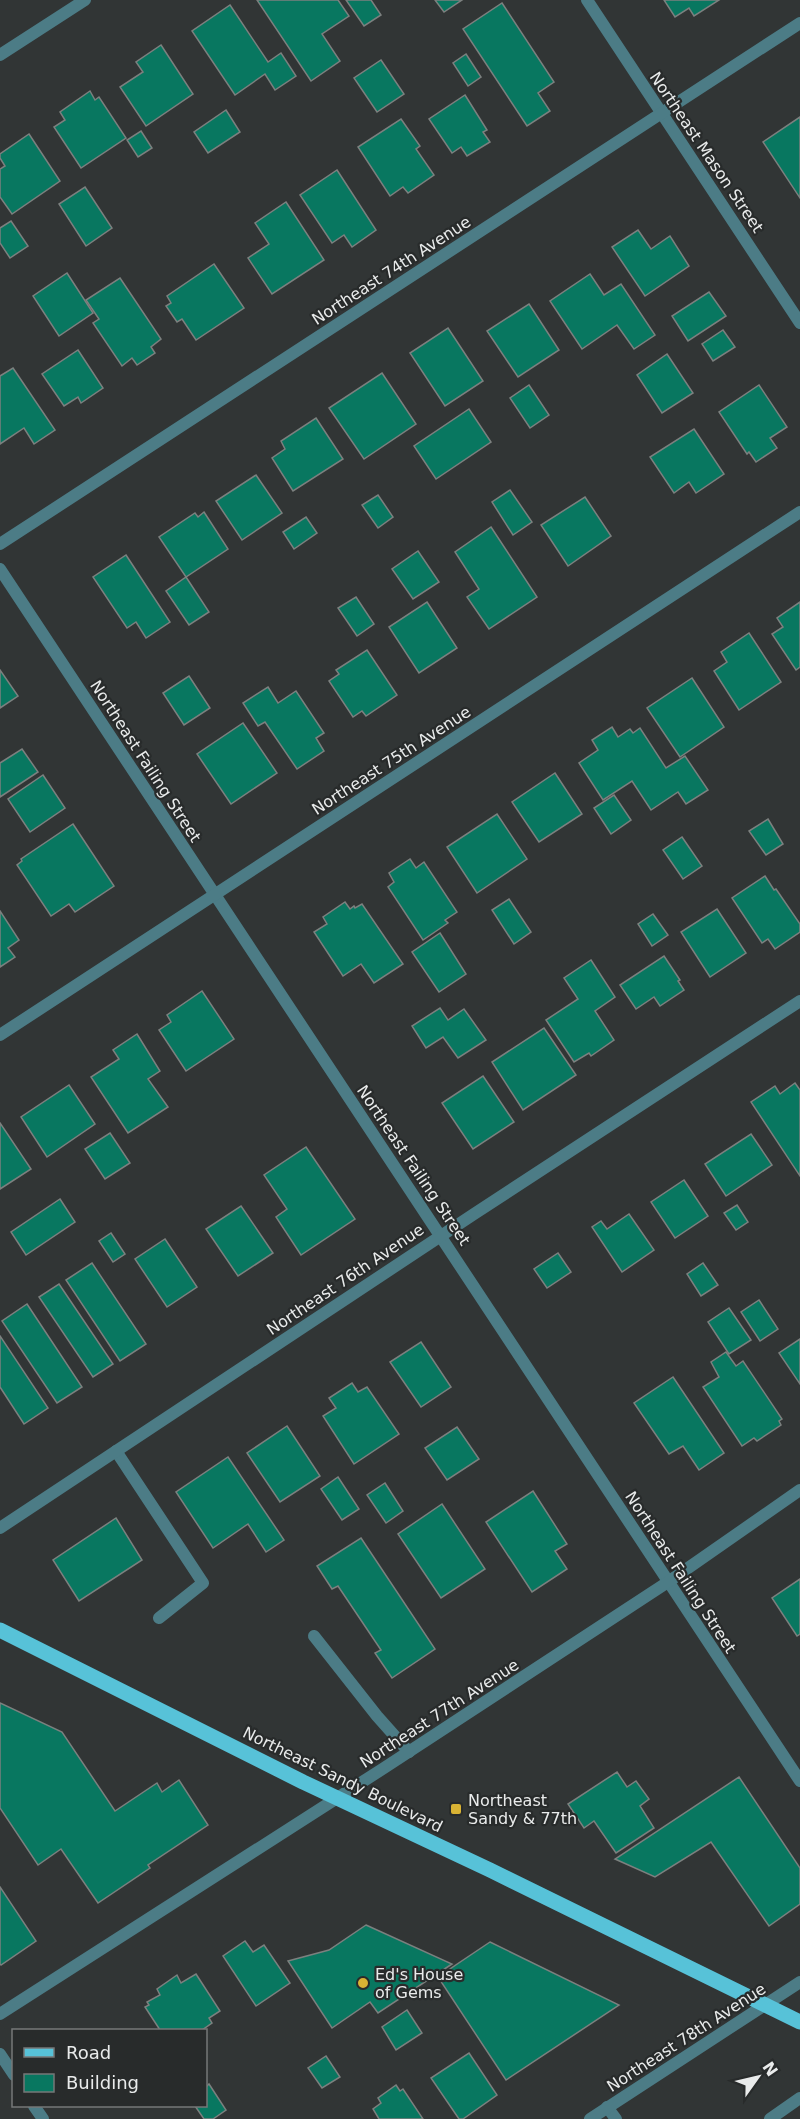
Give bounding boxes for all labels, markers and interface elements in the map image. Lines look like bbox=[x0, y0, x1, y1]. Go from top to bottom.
street label: Northeast Mason Street bbox=[646, 68, 767, 236]
street label: Northeast 74th Avenue bbox=[308, 212, 474, 329]
street label: Northeast Failing Street bbox=[86, 677, 205, 846]
street label: Northeast 75th Avenue bbox=[308, 702, 474, 819]
street label: Northeast Failing Street bbox=[353, 1082, 474, 1249]
street label: Northeast 76th Avenue bbox=[263, 1220, 427, 1339]
street label: Northeast Failing Street bbox=[621, 1488, 740, 1657]
street label: Northeast 77th Avenue bbox=[356, 1655, 522, 1772]
street label: Northeast Sandy Boulevard bbox=[240, 1723, 446, 1836]
place label: Northeast Sandy & 77th bbox=[468, 1791, 577, 1828]
marker: Northeast Sandy & 77th bbox=[449, 1802, 463, 1816]
place label: Ed's House of Gems bbox=[375, 1965, 463, 2002]
marker: Ed's House of Gems bbox=[356, 1976, 370, 1990]
street label: Northeast 78th Avenue bbox=[603, 1978, 769, 2096]
legend bbox=[12, 2029, 207, 2107]
text: Road bbox=[66, 2042, 111, 2063]
north arrow bbox=[728, 2047, 788, 2107]
text: Building bbox=[66, 2072, 139, 2093]

